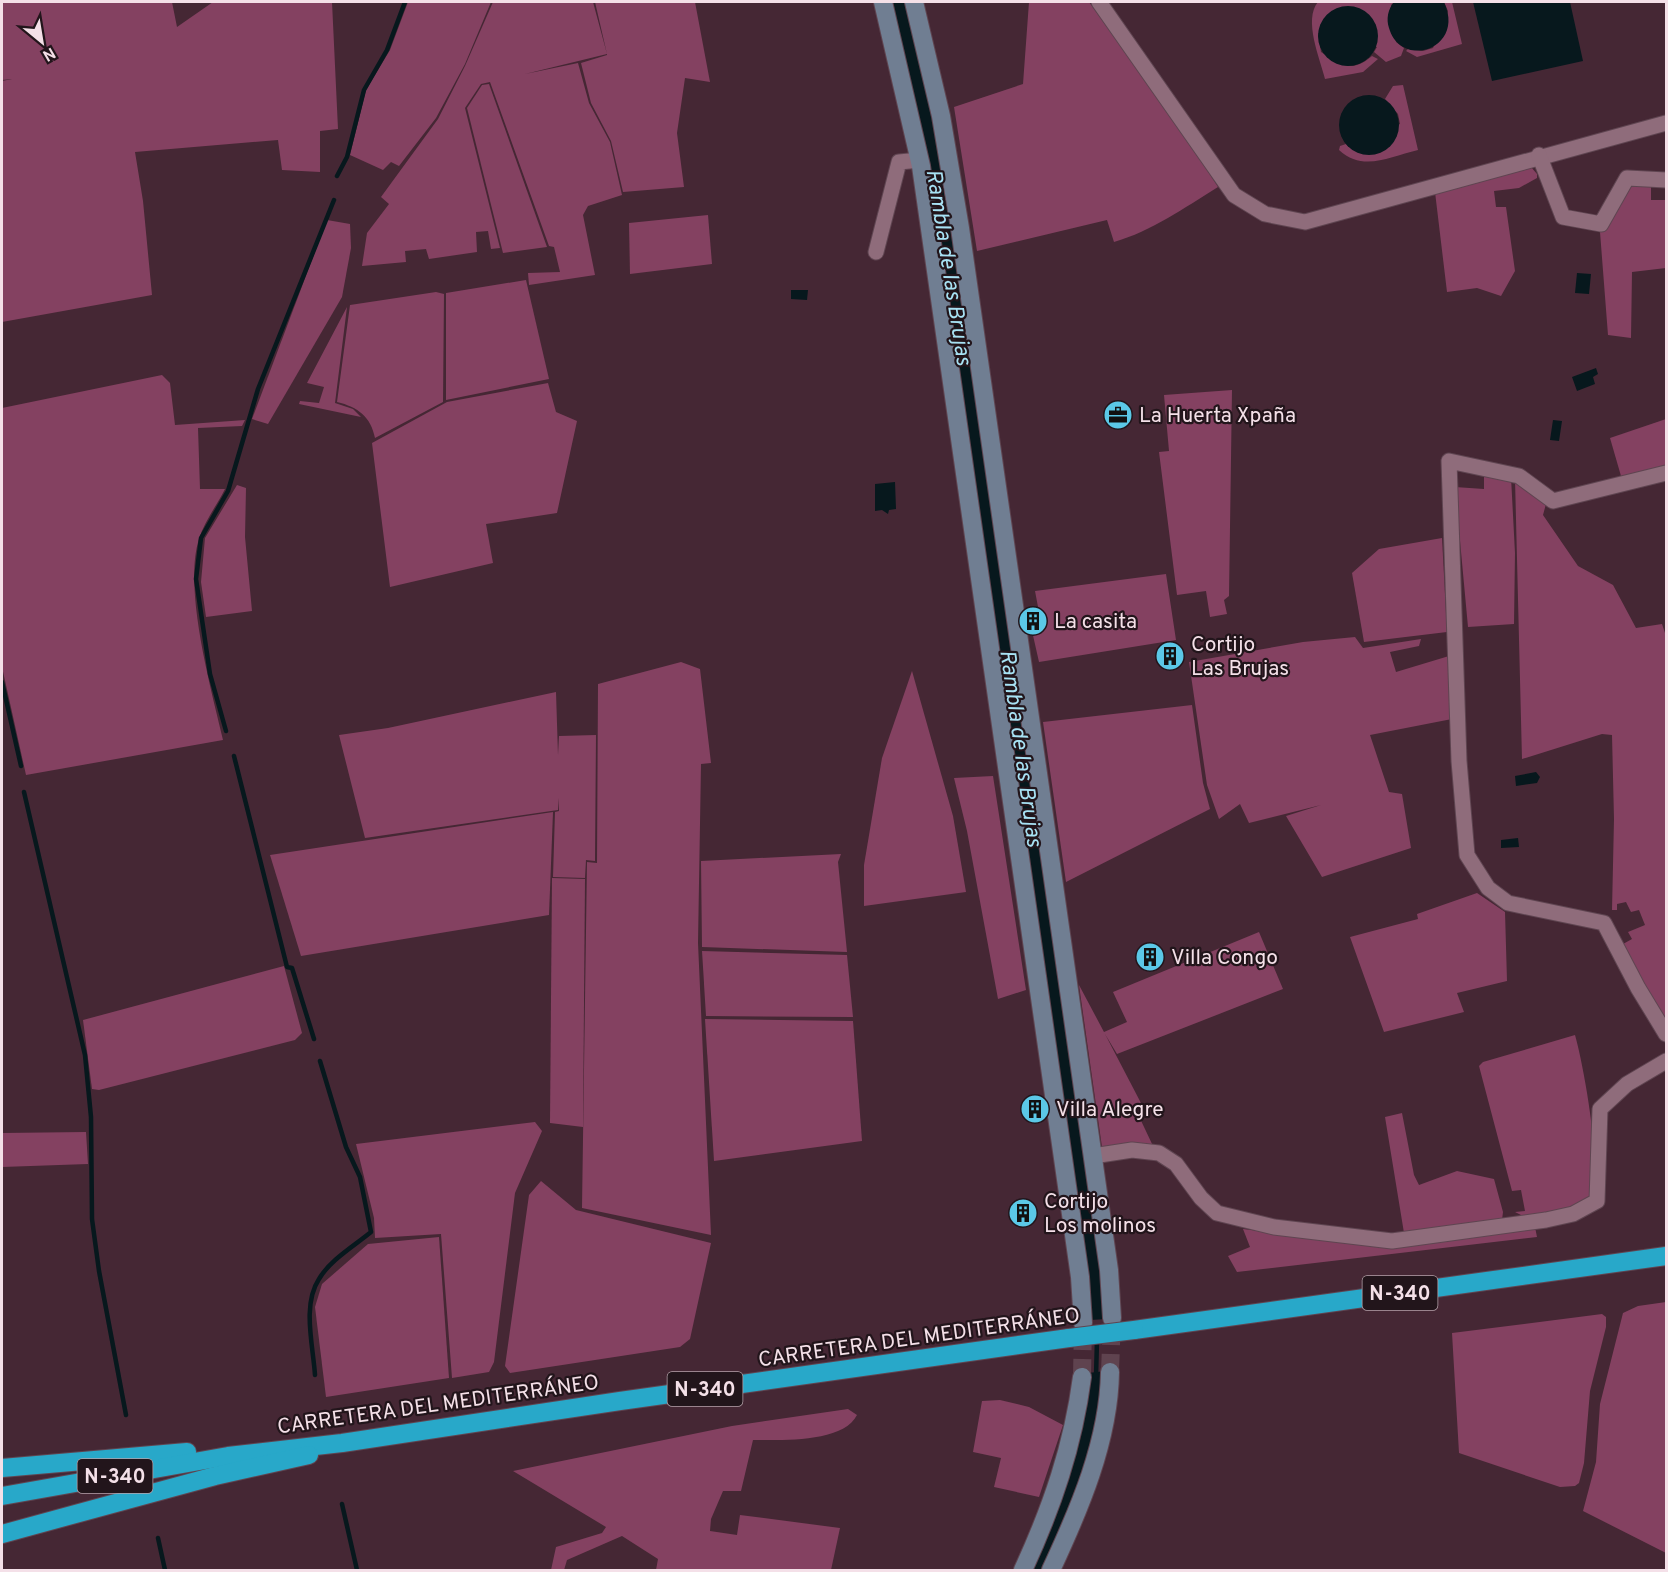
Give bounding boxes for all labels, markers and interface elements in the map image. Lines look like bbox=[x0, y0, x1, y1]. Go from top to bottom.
north arrow bbox=[12, 12, 72, 72]
text: N bbox=[39, 42, 58, 65]
water label: Rambla de las Brujas bbox=[919, 167, 977, 369]
office icon: La Huerta Xpaña bbox=[1102, 399, 1134, 431]
place label: La Huerta Xpaña bbox=[1139, 403, 1296, 430]
building icon: La casita bbox=[1017, 605, 1049, 637]
place label: La casita bbox=[1054, 609, 1137, 636]
place label: Cortijo Las Brujas bbox=[1191, 632, 1289, 683]
building icon: Cortijo Las Brujas bbox=[1154, 640, 1186, 672]
water label: Rambla de las Brujas bbox=[992, 648, 1047, 850]
building icon: Villa Congo bbox=[1134, 941, 1166, 973]
place label: Villa Congo bbox=[1171, 945, 1278, 972]
building icon: Villa Alegre bbox=[1019, 1093, 1051, 1125]
place label: Villa Alegre bbox=[1056, 1097, 1164, 1124]
place label: Cortijo Los molinos bbox=[1044, 1189, 1156, 1240]
building icon: Cortijo Los molinos bbox=[1007, 1197, 1039, 1229]
road number: N-340 bbox=[1362, 1276, 1438, 1310]
street label: CARRETERA DEL MEDITERRÁNEO bbox=[757, 1302, 1082, 1374]
street label: CARRETERA DEL MEDITERRÁNEO bbox=[276, 1369, 601, 1441]
road number: N-340 bbox=[668, 1372, 742, 1406]
road number: N-340 bbox=[78, 1459, 152, 1493]

